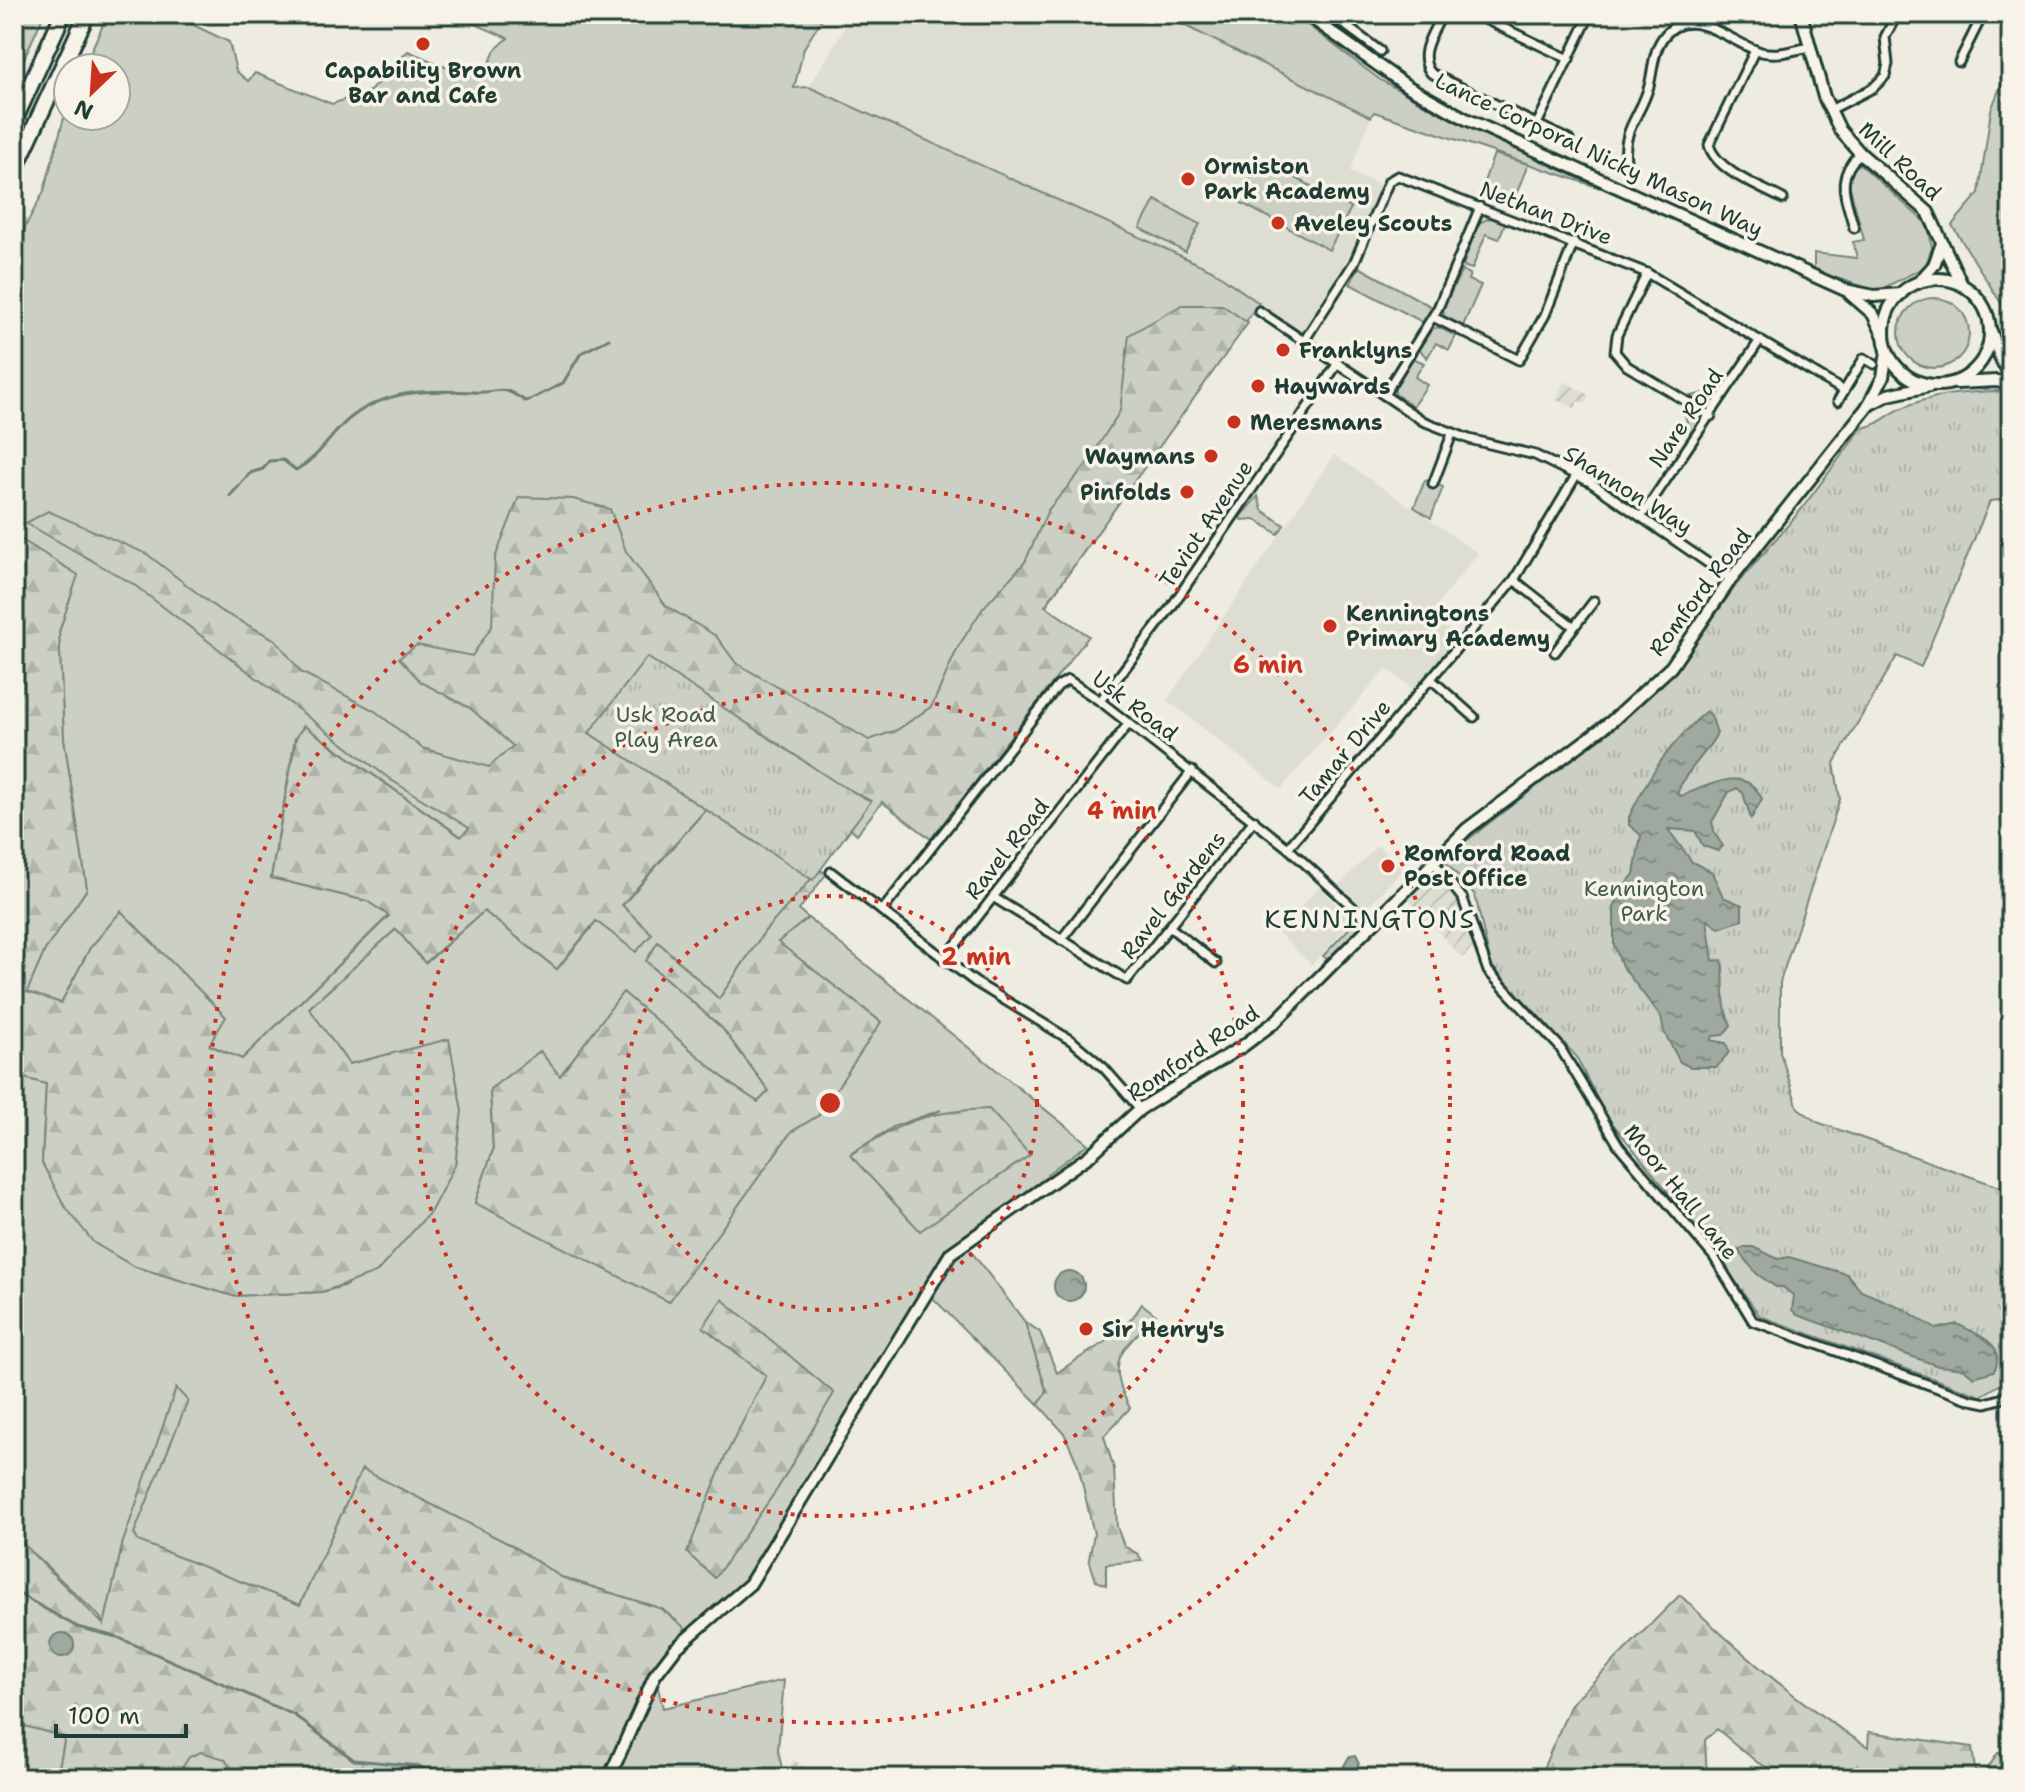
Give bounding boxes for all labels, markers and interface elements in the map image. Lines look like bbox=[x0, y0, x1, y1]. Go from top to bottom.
marker: Capability Brown Bar and Cafe bbox=[414, 35, 432, 53]
north arrow bbox=[52, 52, 132, 132]
place label: Capability Brown Bar and Cafe bbox=[325, 56, 522, 110]
street label: Lance Corporal Nicky Mason Way bbox=[1430, 66, 1768, 244]
text: N bbox=[70, 93, 98, 126]
street label: Mill Road bbox=[1852, 115, 1948, 207]
place label: Ormiston Park Academy bbox=[1204, 152, 1370, 206]
marker: Ormiston Park Academy bbox=[1179, 170, 1197, 188]
street label: Nethan Drive bbox=[1475, 174, 1617, 252]
place label: Aveley Scouts bbox=[1294, 209, 1452, 238]
marker: Aveley Scouts bbox=[1269, 214, 1287, 232]
place label: Franklyns bbox=[1299, 336, 1412, 365]
marker: Franklyns bbox=[1274, 341, 1292, 359]
street label: Nare Road bbox=[1642, 363, 1730, 473]
place label: Haywards bbox=[1274, 372, 1391, 401]
marker: Haywards bbox=[1249, 377, 1267, 395]
place label: Meresmans bbox=[1250, 408, 1383, 437]
marker: Meresmans bbox=[1225, 413, 1243, 431]
street label: Shannon Way bbox=[1558, 439, 1698, 541]
place label: Waymans bbox=[1085, 442, 1195, 471]
marker: Waymans bbox=[1202, 447, 1220, 465]
street label: Teviot Avenue bbox=[1152, 454, 1260, 594]
place label: Pinfolds bbox=[1080, 478, 1171, 507]
marker: Pinfolds bbox=[1178, 483, 1196, 501]
street label: Romford Road bbox=[1642, 522, 1758, 662]
place label: Kenningtons Primary Academy bbox=[1346, 599, 1550, 653]
marker: Kenningtons Primary Academy bbox=[1321, 617, 1339, 635]
text: 6 min bbox=[1233, 649, 1303, 681]
street label: Usk Road bbox=[1086, 664, 1184, 748]
street label: Tamar Drive bbox=[1293, 693, 1397, 811]
park label: Usk Road Play Area bbox=[614, 700, 718, 754]
street label: Ravel Road bbox=[958, 792, 1056, 905]
text: 4 min bbox=[1087, 795, 1157, 827]
street label: Ravel Gardens bbox=[1114, 825, 1232, 965]
place label: Romford Road Post Office bbox=[1404, 839, 1570, 893]
marker: Romford Road Post Office bbox=[1379, 857, 1397, 875]
park label: Kennington Park bbox=[1584, 874, 1704, 928]
district label: KENNINGTONS bbox=[1264, 901, 1476, 936]
text: 2 min bbox=[941, 941, 1011, 973]
street label: Romford Road bbox=[1121, 998, 1265, 1108]
centre of rings bbox=[816, 1089, 844, 1117]
street label: Moor Hall Lane bbox=[1617, 1118, 1745, 1266]
place label: Sir Henry's bbox=[1102, 1315, 1225, 1344]
marker: Sir Henry's bbox=[1077, 1320, 1095, 1338]
scale bar bbox=[56, 1688, 186, 1738]
text: 100 m bbox=[68, 1700, 140, 1732]

